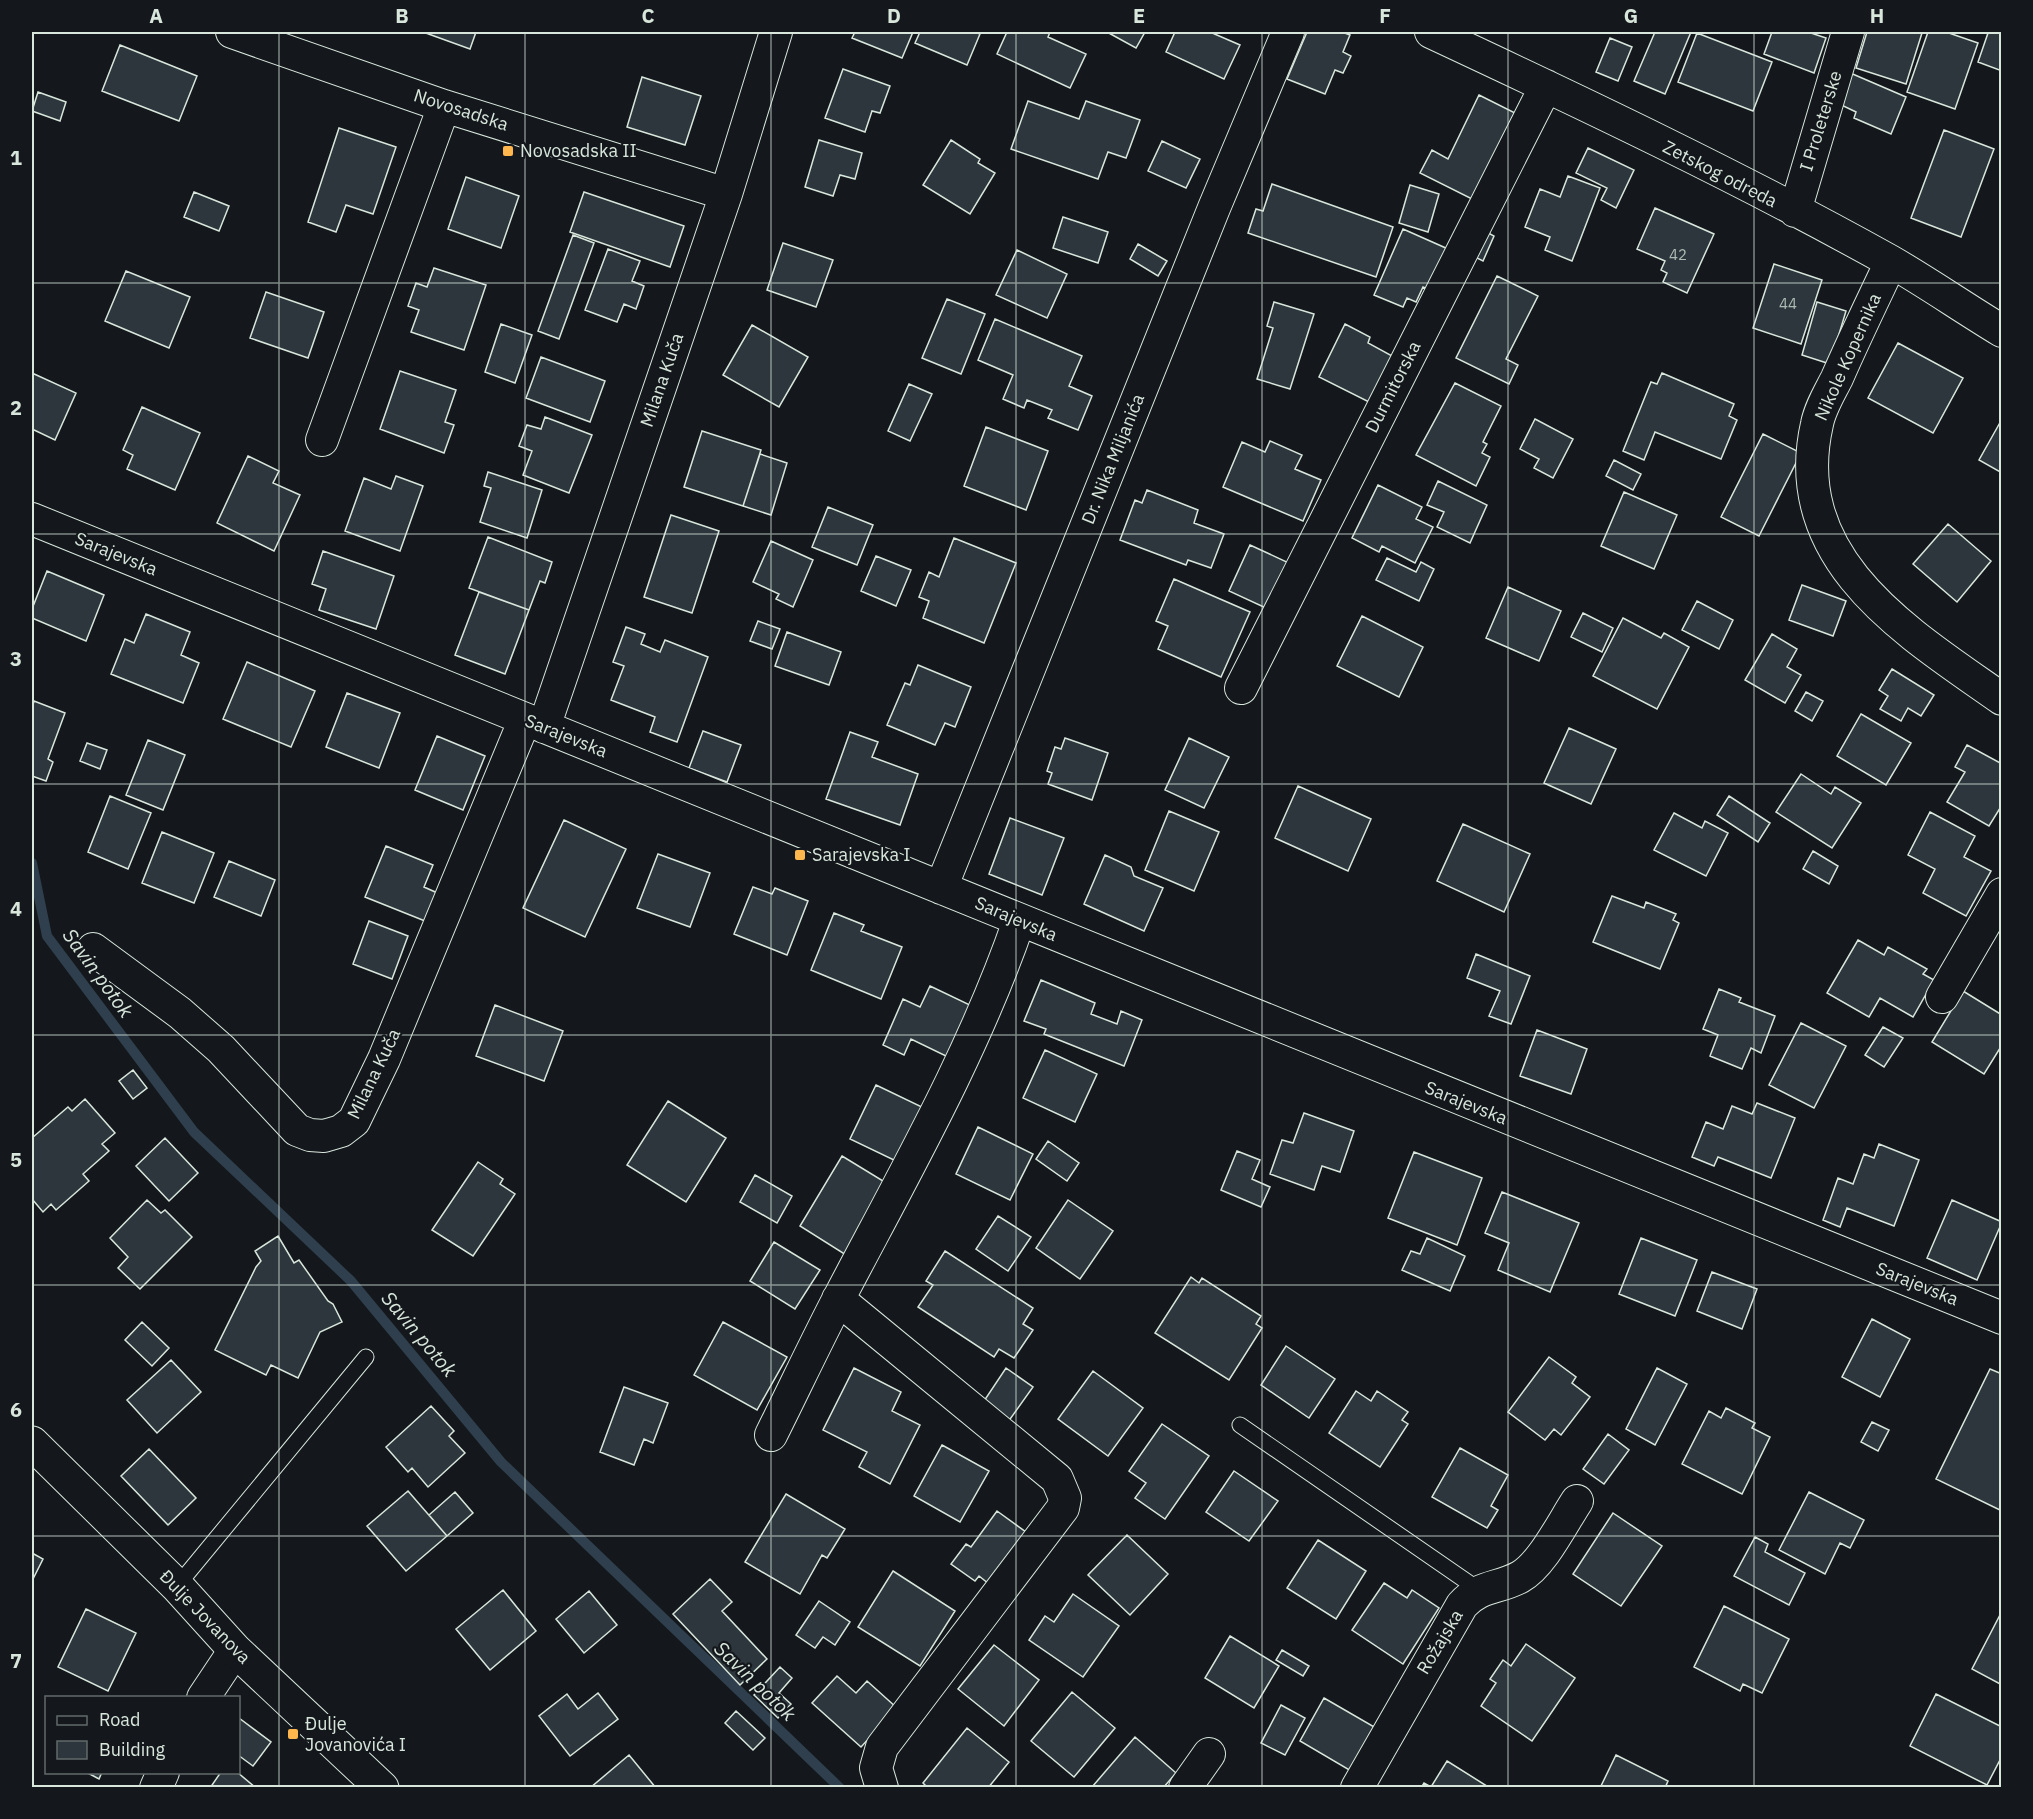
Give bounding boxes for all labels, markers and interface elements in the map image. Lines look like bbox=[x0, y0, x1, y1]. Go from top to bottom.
text: A bbox=[149, 2, 163, 29]
text: B bbox=[395, 2, 409, 29]
text: C bbox=[641, 2, 655, 29]
text: D bbox=[887, 2, 901, 29]
text: E bbox=[1133, 2, 1145, 29]
text: F bbox=[1379, 2, 1391, 29]
text: G bbox=[1624, 2, 1638, 29]
text: H bbox=[1870, 2, 1884, 29]
street label: I Proleterske bbox=[1794, 68, 1847, 174]
street label: Novosadska bbox=[411, 83, 512, 136]
street label: Zetskog odreda bbox=[1659, 135, 1782, 212]
place label: Novosadska II bbox=[520, 139, 637, 162]
text: 1 bbox=[10, 144, 22, 171]
marker: Novosadska II bbox=[501, 144, 515, 158]
house number: 42 bbox=[1669, 245, 1687, 264]
street label: Nikole Kopernika bbox=[1809, 289, 1886, 424]
house number: 44 bbox=[1779, 294, 1797, 313]
street label: Milana Kuča bbox=[635, 329, 688, 430]
street label: Durmitorska bbox=[1360, 337, 1426, 436]
street label: Dr. Nika Miljanića bbox=[1076, 390, 1149, 527]
text: 2 bbox=[10, 394, 22, 421]
street label: Sarajevska bbox=[72, 527, 161, 581]
text: 3 bbox=[10, 645, 22, 672]
street label: Sarajevska bbox=[522, 709, 611, 763]
place label: Sarajevska I bbox=[812, 843, 911, 866]
marker: Sarajevska I bbox=[793, 848, 807, 862]
street label: Sarajevska bbox=[972, 891, 1061, 946]
text: 4 bbox=[10, 895, 22, 922]
water label: Savin potok bbox=[57, 923, 140, 1023]
street label: Milana Kuča bbox=[342, 1024, 405, 1123]
street label: Sarajevska bbox=[1422, 1076, 1511, 1130]
text: 5 bbox=[10, 1146, 22, 1173]
street label: Sarajevska bbox=[1873, 1257, 1962, 1311]
water label: Savin potok bbox=[376, 1285, 464, 1383]
text: 6 bbox=[10, 1396, 22, 1423]
street label: Đulje Jovanova bbox=[155, 1565, 256, 1669]
street label: Rožajska bbox=[1411, 1605, 1468, 1678]
water label: Savin potok bbox=[709, 1635, 803, 1727]
text: 7 bbox=[10, 1647, 22, 1674]
legend bbox=[45, 1696, 240, 1774]
text: Road bbox=[99, 1708, 140, 1731]
place label: Đulje Jovanovića I bbox=[305, 1712, 406, 1756]
marker: Đulje Jovanovića I bbox=[286, 1727, 300, 1741]
text: Building bbox=[99, 1738, 166, 1761]

